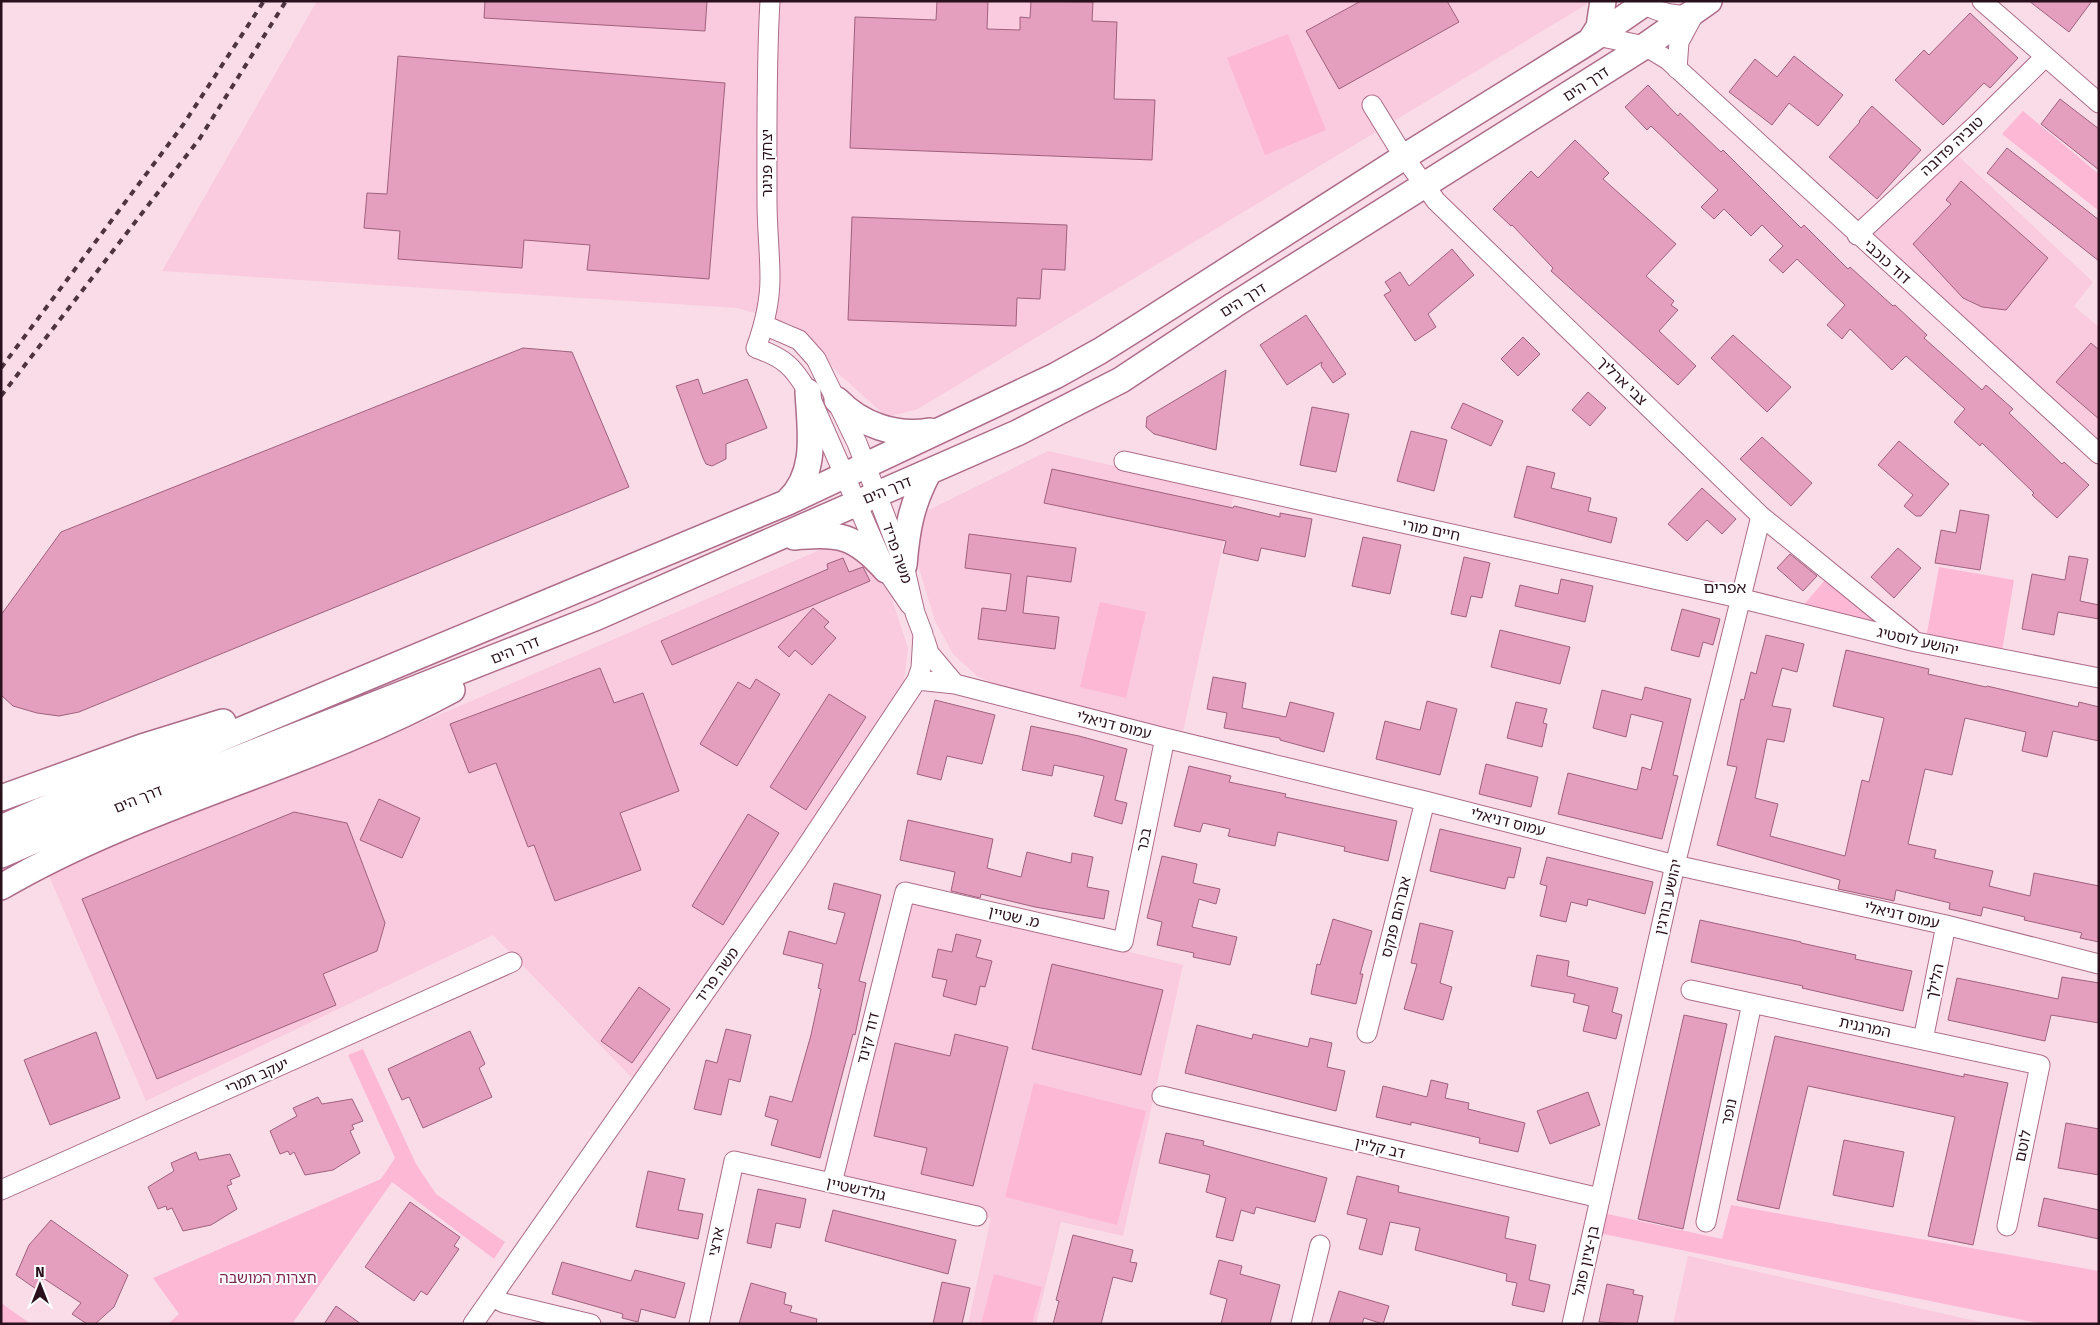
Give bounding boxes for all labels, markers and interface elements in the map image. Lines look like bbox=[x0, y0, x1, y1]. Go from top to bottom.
street label: דרך הים bbox=[1560, 63, 1612, 105]
street label: טוביה פדובה bbox=[1917, 112, 1987, 180]
street label: יצחק פניגר bbox=[758, 129, 776, 197]
street label: דוד כוכבי bbox=[1860, 236, 1914, 288]
street label: דרך הים bbox=[1217, 279, 1269, 321]
street label: צבי ארליך bbox=[1593, 353, 1651, 409]
street label: דרך הים bbox=[860, 472, 914, 508]
street label: חיים מורי bbox=[1400, 515, 1462, 545]
street label: משה פריד bbox=[878, 520, 916, 586]
district label: אפרים bbox=[1704, 578, 1746, 597]
street label: יהושע לוסטיג bbox=[1875, 623, 1961, 659]
street label: דרך הים bbox=[488, 632, 542, 668]
street label: עמוס דניאלי bbox=[1075, 707, 1153, 743]
street label: דרך הים bbox=[111, 781, 165, 817]
street label: עמוס דניאלי bbox=[1469, 804, 1547, 840]
street label: בכר bbox=[1133, 826, 1155, 854]
street label: יהושע בורגין bbox=[1651, 857, 1685, 937]
street label: אברהם פנקס bbox=[1377, 875, 1415, 959]
street label: עמוס דניאלי bbox=[1863, 898, 1941, 932]
street label: מ. שטיין bbox=[987, 902, 1041, 932]
street label: משה פריד bbox=[691, 944, 743, 1006]
street label: הלילך bbox=[1922, 962, 1948, 1002]
street label: דוד קינד bbox=[853, 1010, 883, 1066]
street label: המרגנית bbox=[1837, 1013, 1893, 1041]
street label: יעקב תמרי bbox=[223, 1054, 291, 1098]
street label: נופר bbox=[1717, 1097, 1741, 1127]
street label: לוטם bbox=[2011, 1128, 2035, 1163]
street label: דב קליין bbox=[1353, 1133, 1407, 1163]
street label: גולדשטיין bbox=[825, 1173, 888, 1205]
street label: בן-ציון פוגל bbox=[1569, 1223, 1603, 1298]
street label: ארצי bbox=[704, 1226, 728, 1258]
north arrow bbox=[15, 1260, 65, 1310]
text: N bbox=[35, 1264, 45, 1281]
park label: חצרות המושבה bbox=[219, 1269, 317, 1287]

